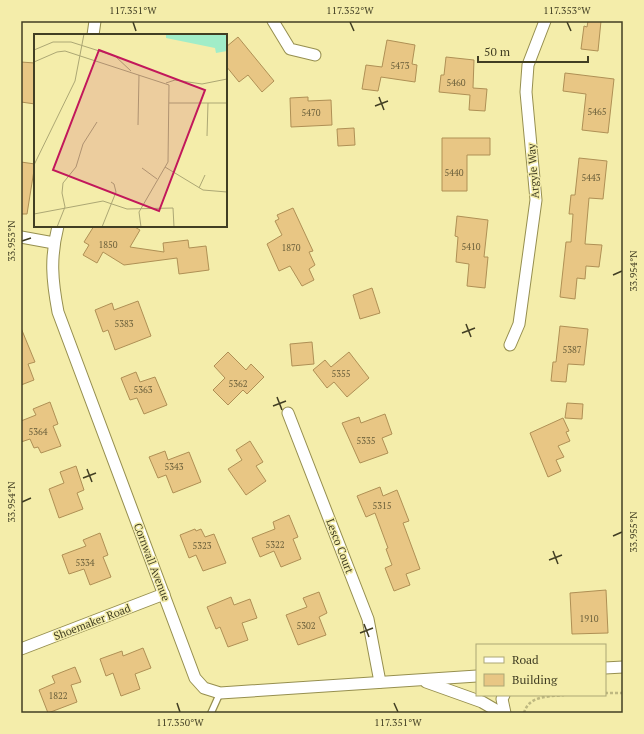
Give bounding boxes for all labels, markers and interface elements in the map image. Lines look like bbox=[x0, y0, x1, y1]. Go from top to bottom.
text: 117.351°W bbox=[109, 4, 157, 17]
text: 117.352°W bbox=[326, 4, 374, 17]
text: 117.353°W bbox=[543, 4, 591, 17]
inset map bbox=[34, 34, 227, 227]
scale bar bbox=[478, 38, 588, 64]
text: 50 m bbox=[484, 44, 511, 59]
house number: 5473 bbox=[390, 60, 410, 72]
house number: 5460 bbox=[446, 77, 466, 89]
house number: 5465 bbox=[587, 106, 607, 118]
house number: 5470 bbox=[301, 107, 321, 119]
street label: Argyle Way bbox=[524, 143, 542, 199]
house number: 5440 bbox=[444, 167, 464, 179]
house number: 5443 bbox=[581, 172, 601, 184]
text: 33.953°N bbox=[5, 220, 18, 262]
house number: 1850 bbox=[98, 239, 118, 251]
house number: 5410 bbox=[461, 241, 481, 253]
house number: 1870 bbox=[281, 242, 301, 254]
text: 33.954°N bbox=[627, 250, 640, 292]
house number: 5383 bbox=[114, 318, 134, 330]
house number: 5387 bbox=[562, 344, 582, 356]
house number: 5355 bbox=[331, 368, 351, 380]
house number: 5362 bbox=[228, 378, 248, 390]
house number: 5363 bbox=[133, 384, 153, 396]
house number: 5364 bbox=[28, 426, 48, 438]
house number: 5335 bbox=[356, 435, 376, 447]
house number: 5343 bbox=[164, 461, 184, 473]
text: 33.954°N bbox=[5, 481, 18, 523]
house number: 5315 bbox=[372, 500, 392, 512]
text: 33.955°N bbox=[627, 511, 640, 553]
street label: Lesco Court bbox=[323, 517, 357, 575]
street label: Cornwall Avenue bbox=[131, 521, 173, 603]
house number: 5322 bbox=[265, 539, 285, 551]
house number: 5323 bbox=[192, 540, 212, 552]
house number: 5334 bbox=[75, 557, 95, 569]
street label: Shoemaker Road bbox=[51, 601, 133, 643]
house number: 1910 bbox=[579, 613, 599, 625]
house number: 5302 bbox=[296, 620, 316, 632]
legend bbox=[476, 644, 606, 696]
text: Road bbox=[512, 652, 539, 667]
text: Building bbox=[512, 672, 558, 687]
house number: 1822 bbox=[48, 690, 68, 702]
text: 117.350°W bbox=[156, 716, 204, 729]
text: 117.351°W bbox=[374, 716, 422, 729]

